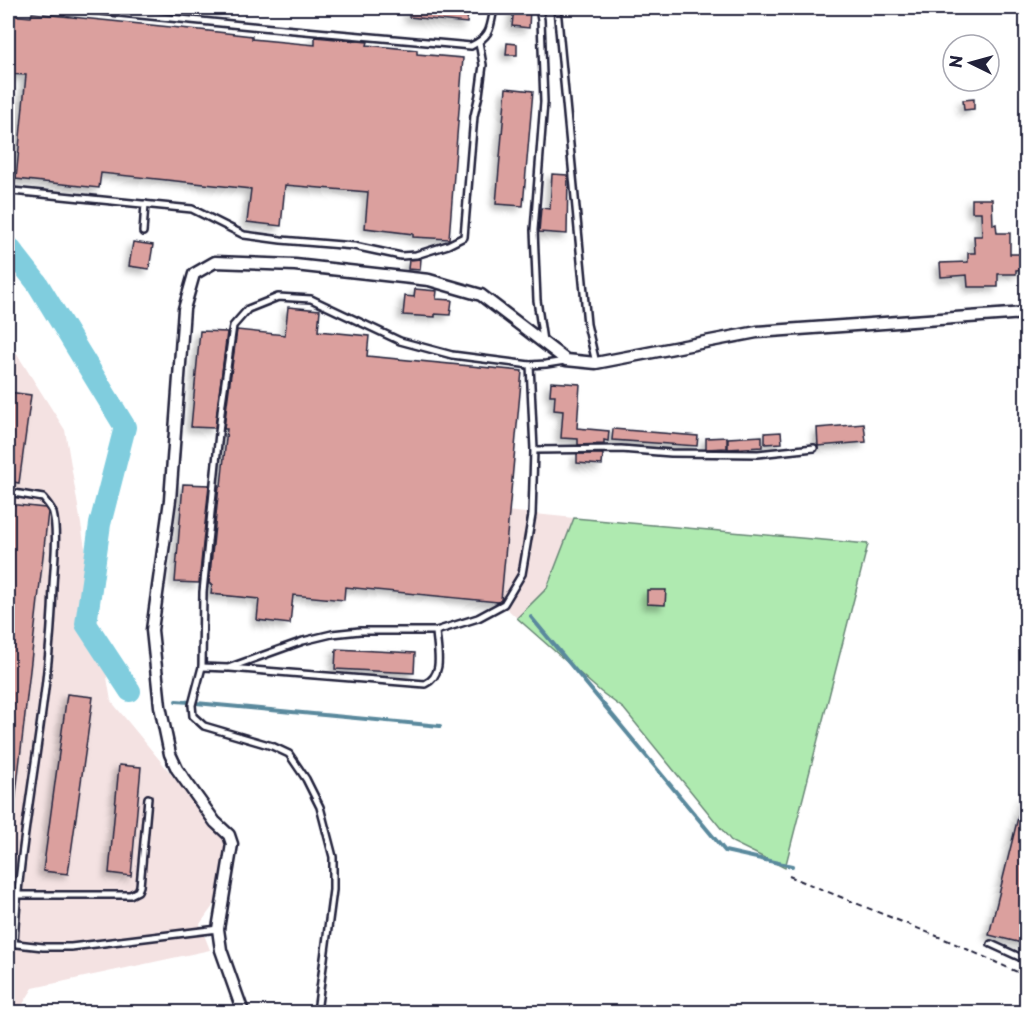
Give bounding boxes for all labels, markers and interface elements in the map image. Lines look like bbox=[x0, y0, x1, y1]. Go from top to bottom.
north arrow bbox=[941, 33, 1001, 93]
text: N bbox=[943, 54, 968, 69]

